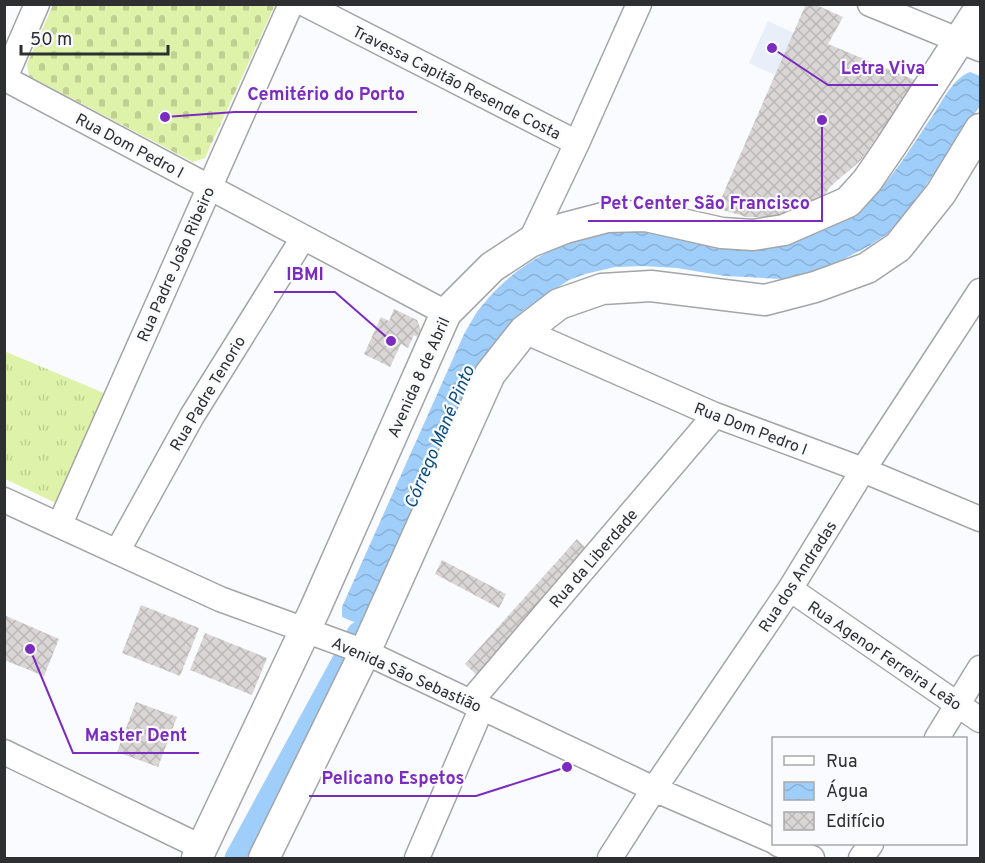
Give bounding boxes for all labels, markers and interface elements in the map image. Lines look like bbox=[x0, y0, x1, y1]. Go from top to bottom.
scale bar bbox=[21, 18, 168, 56]
street label: Travessa Capitão Resende Costa bbox=[349, 22, 564, 145]
text: 50 m bbox=[30, 29, 72, 52]
callout: Letra Viva bbox=[828, 49, 938, 85]
text: Letra Viva bbox=[841, 58, 925, 81]
callout: Cemitério do Porto bbox=[235, 76, 417, 112]
text: Cemitério do Porto bbox=[247, 84, 405, 107]
street label: Rua Dom Pedro I bbox=[72, 110, 187, 184]
street label: Rua Padre João Ribeiro bbox=[134, 184, 220, 345]
callout: Pet Center São Francisco bbox=[588, 185, 822, 221]
text: Pet Center São Francisco bbox=[600, 193, 810, 216]
callout: IBMI bbox=[274, 256, 335, 292]
text: IBMI bbox=[286, 264, 324, 287]
street label: Avenida 8 de Abril bbox=[384, 315, 455, 441]
street label: Rua Padre Tenorio bbox=[167, 333, 251, 455]
water label: Córrego Mané Pinto bbox=[400, 362, 481, 513]
street label: Rua Dom Pedro I bbox=[691, 399, 810, 461]
street label: Rua da Liberdade bbox=[546, 506, 643, 613]
street label: Rua dos Andradas bbox=[755, 518, 842, 636]
street label: Rua Agenor Ferreira Leão bbox=[803, 598, 965, 716]
street label: Avenida São Sebastião bbox=[328, 634, 484, 718]
callout: Master Dent bbox=[73, 717, 199, 753]
text: Master Dent bbox=[85, 725, 187, 748]
legend bbox=[772, 737, 967, 845]
text: Rua bbox=[826, 751, 857, 774]
callout: Pelicano Espetos bbox=[309, 760, 476, 796]
text: Pelicano Espetos bbox=[322, 768, 464, 791]
text: Água bbox=[826, 779, 868, 804]
text: Edifício bbox=[826, 811, 885, 834]

